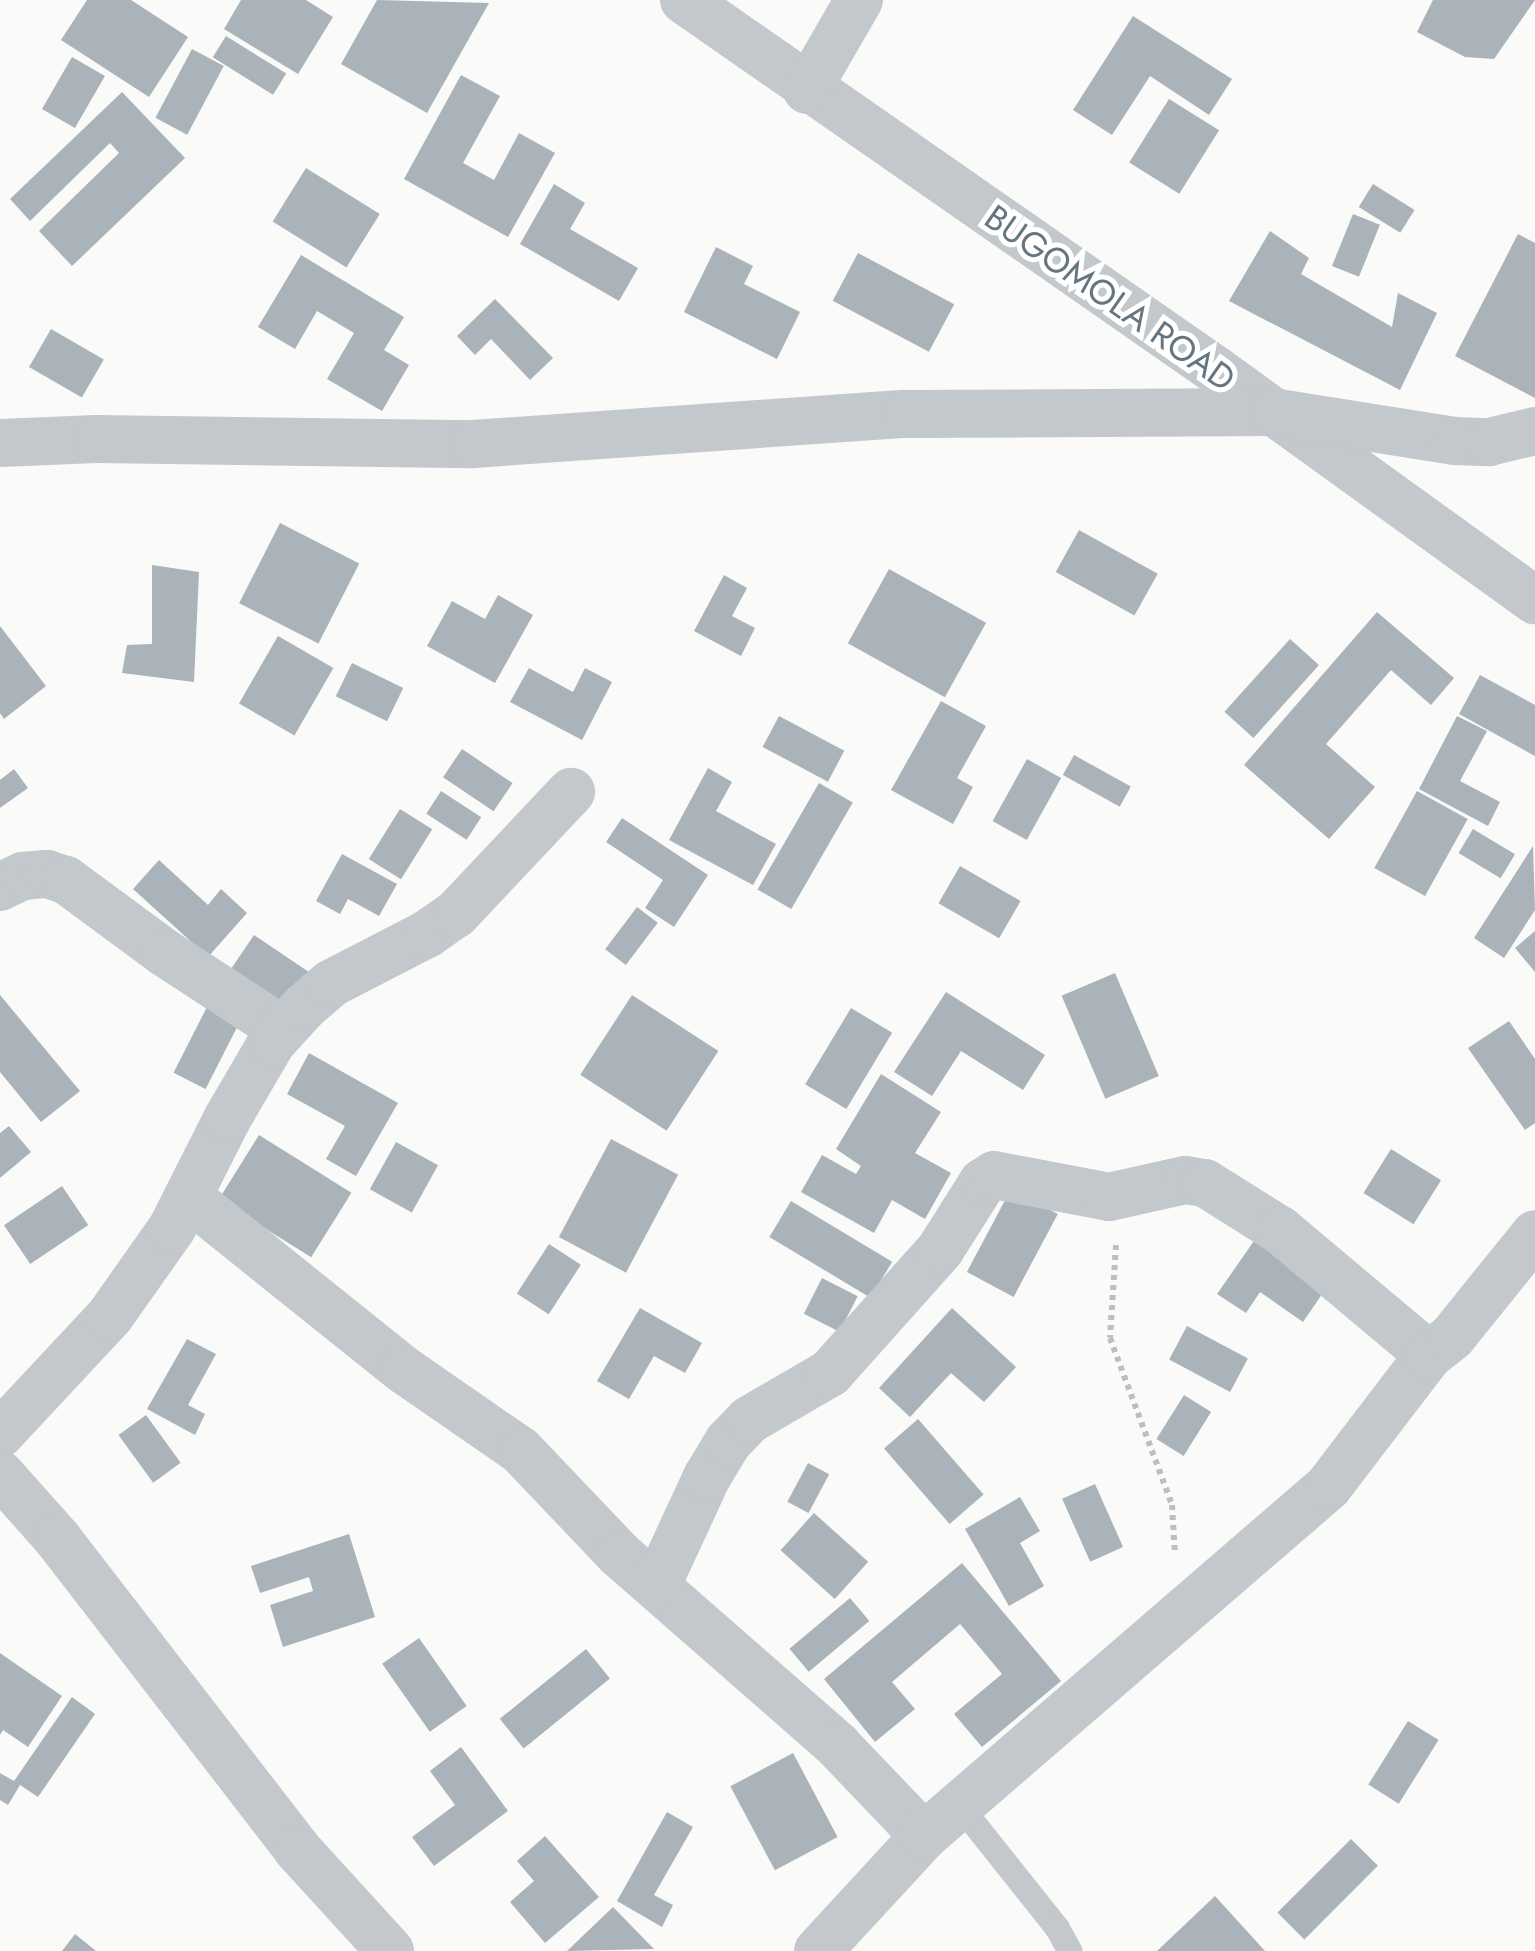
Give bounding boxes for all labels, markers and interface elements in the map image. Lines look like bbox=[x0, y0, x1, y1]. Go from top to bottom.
street label: BUGOMOLA ROAD bbox=[977, 196, 1243, 400]

